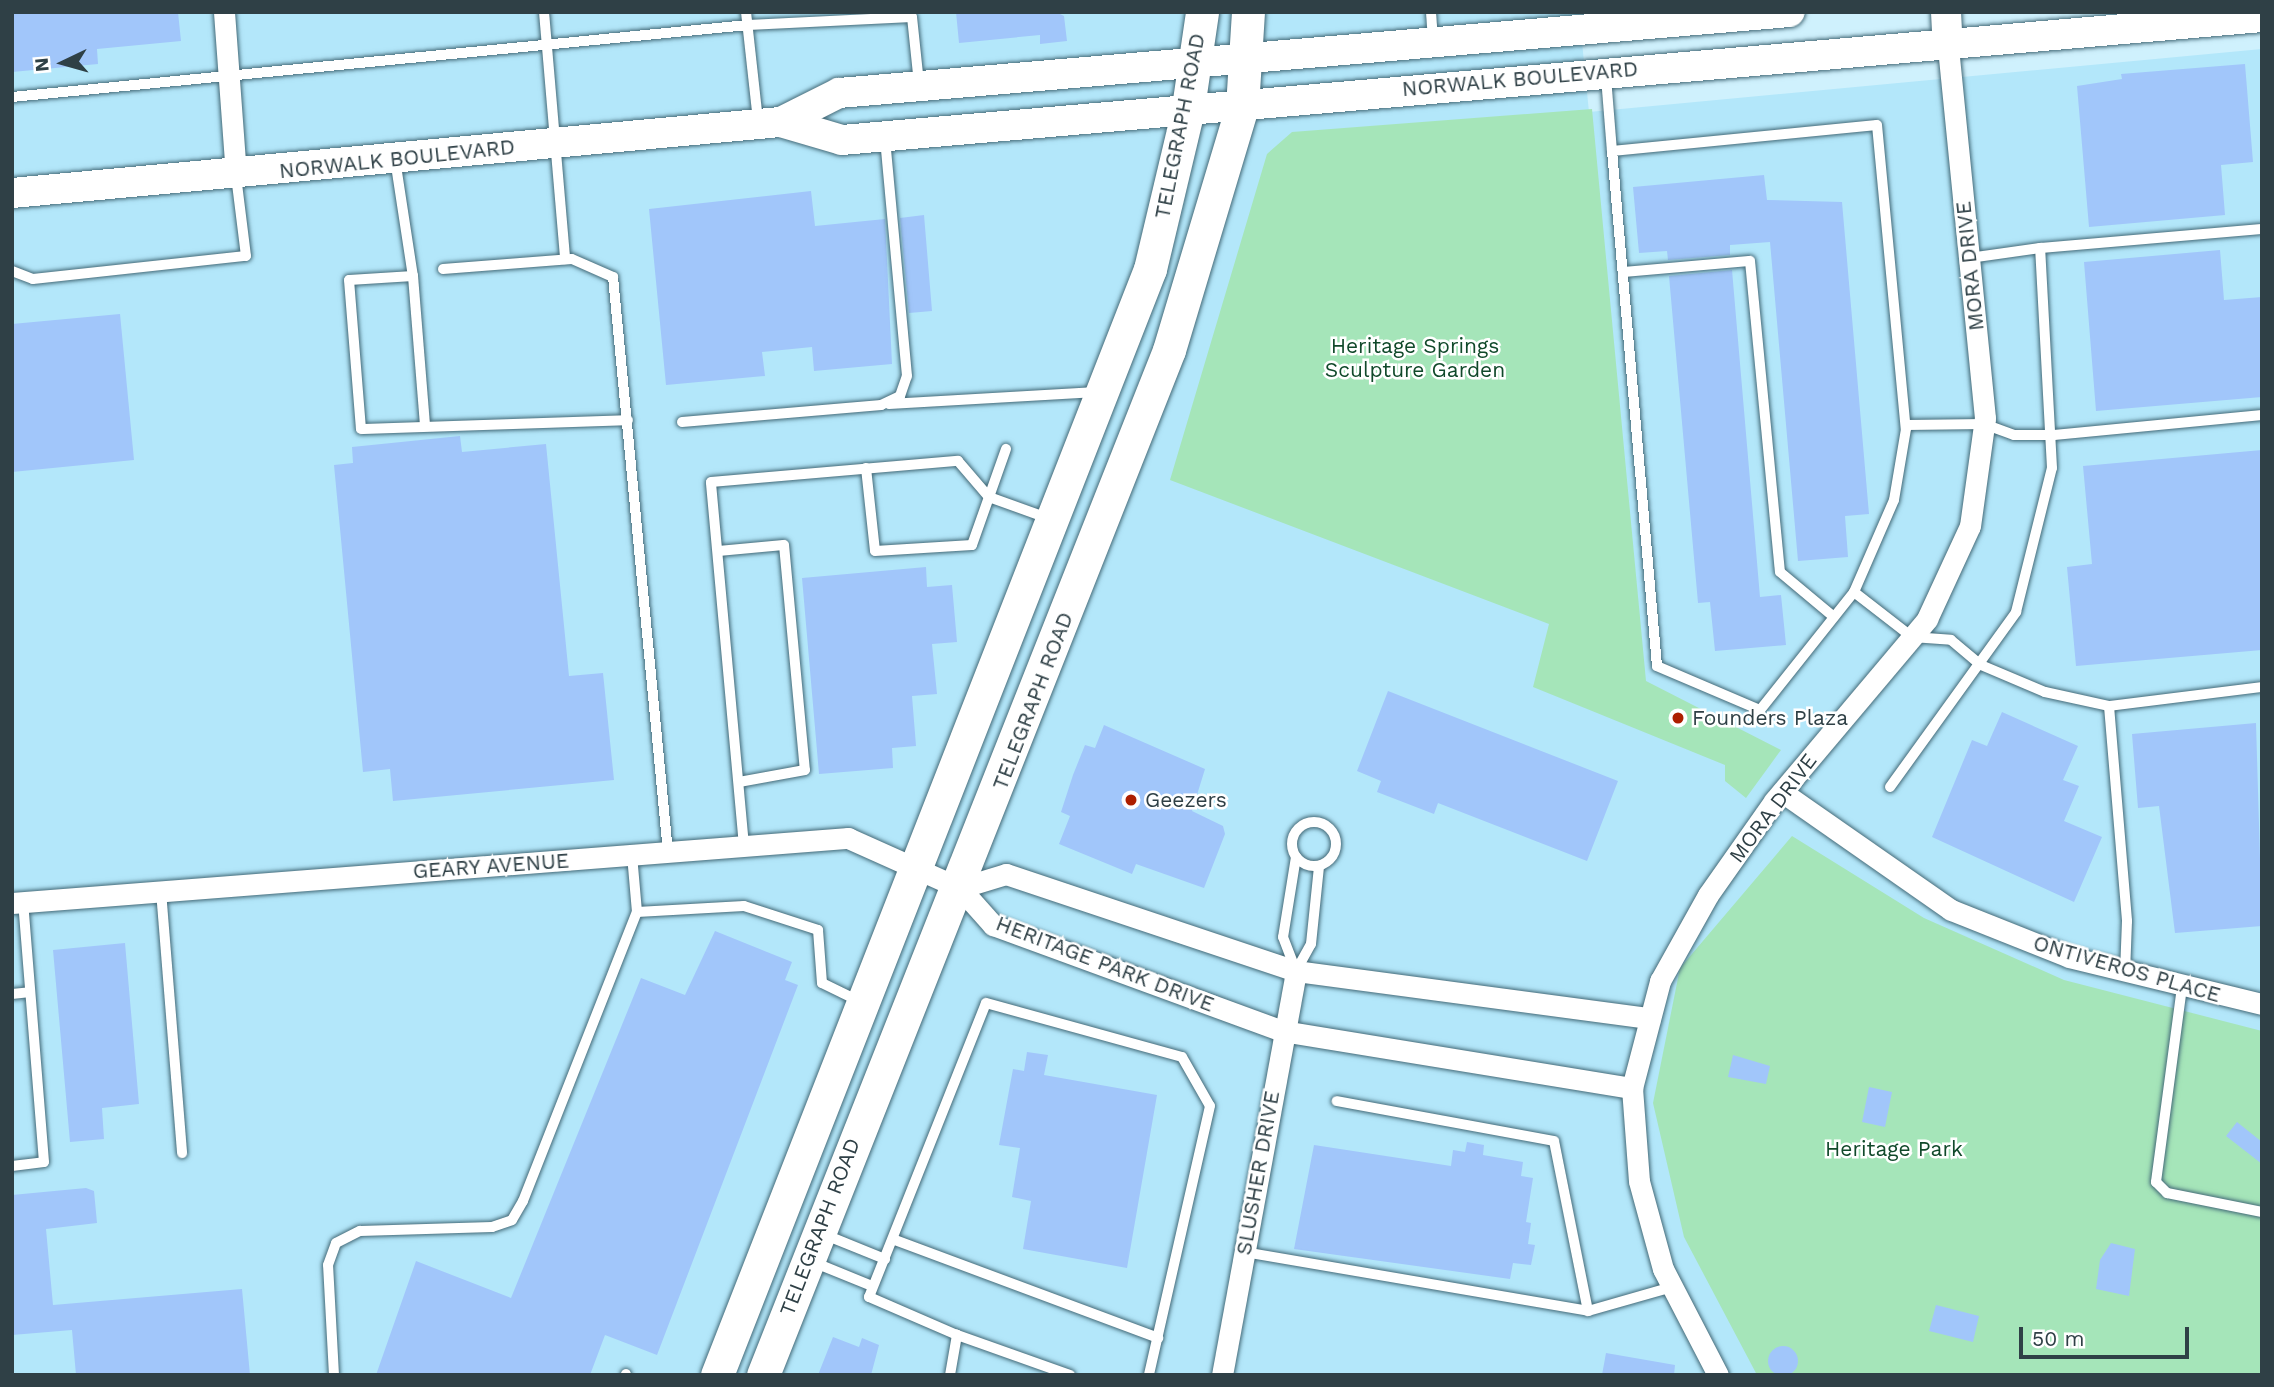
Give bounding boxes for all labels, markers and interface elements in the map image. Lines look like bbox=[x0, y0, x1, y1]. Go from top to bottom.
north arrow bbox=[28, 28, 98, 98]
street label: TELEGRAPH ROAD bbox=[1150, 31, 1210, 221]
street label: NORWALK BOULEVARD bbox=[1401, 56, 1639, 102]
text: N bbox=[30, 57, 54, 73]
street label: NORWALK BOULEVARD bbox=[278, 134, 516, 184]
street label: MORA DRIVE bbox=[1951, 200, 1989, 332]
park label: Heritage Springs Sculpture Garden bbox=[1325, 333, 1505, 383]
street label: TELEGRAPH ROAD bbox=[988, 609, 1078, 793]
place label: Founders Plaza bbox=[1692, 705, 1848, 731]
marker: Founders Plaza bbox=[1670, 710, 1686, 726]
street label: MORA DRIVE bbox=[1724, 748, 1822, 868]
place label: Geezers bbox=[1145, 787, 1227, 813]
marker: Geezers bbox=[1123, 792, 1139, 808]
street label: GEARY AVENUE bbox=[411, 848, 571, 884]
street label: HERITAGE PARK DRIVE bbox=[992, 911, 1218, 1017]
street label: ONTIVEROS PLACE bbox=[2030, 930, 2224, 1008]
street label: SLUSHER DRIVE bbox=[1231, 1089, 1285, 1257]
street label: TELEGRAPH ROAD bbox=[775, 1135, 865, 1319]
park label: Heritage Park bbox=[1825, 1136, 1963, 1162]
scale bar bbox=[2022, 1314, 2192, 1358]
text: 50 m bbox=[2032, 1326, 2084, 1351]

